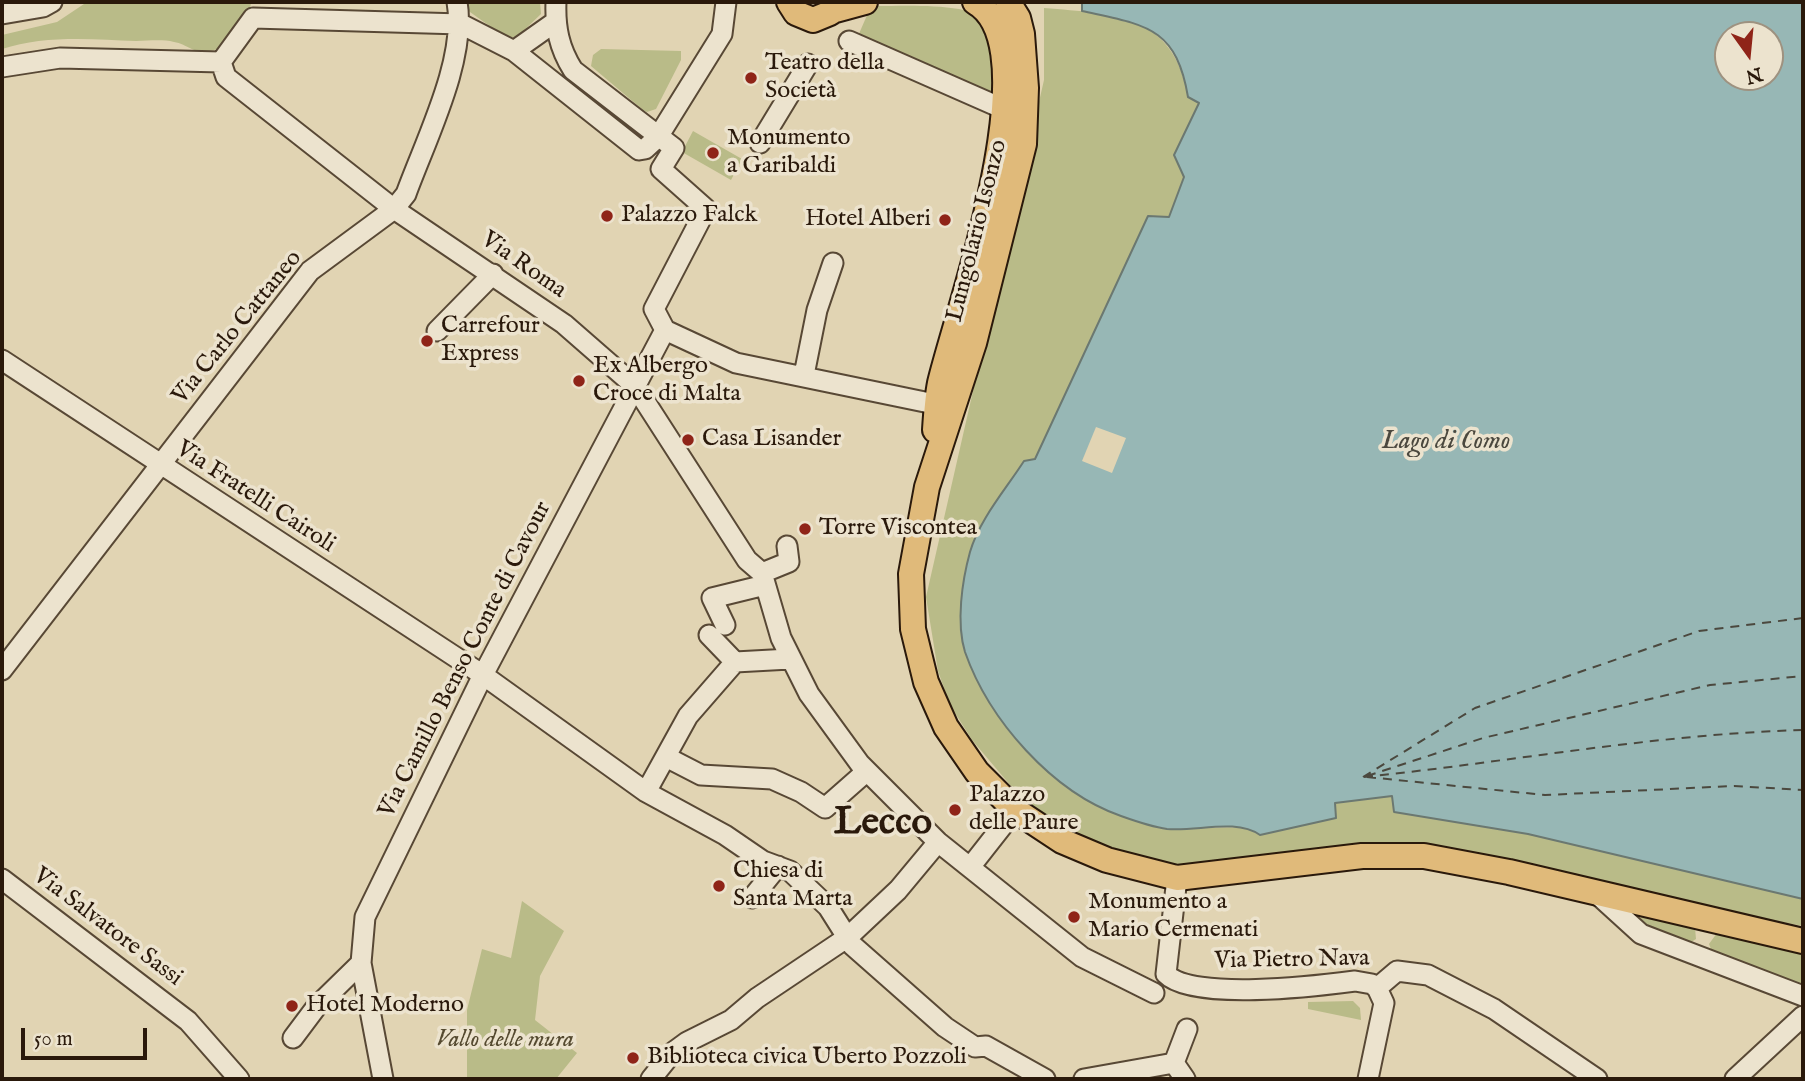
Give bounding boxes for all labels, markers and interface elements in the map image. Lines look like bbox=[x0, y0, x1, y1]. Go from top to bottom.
north arrow bbox=[1714, 21, 1784, 91]
place label: Teatro della Società bbox=[765, 50, 884, 106]
text: N bbox=[1743, 61, 1765, 88]
marker: Teatro della Società bbox=[743, 70, 759, 86]
place label: Monumento a Garibaldi bbox=[727, 125, 851, 181]
street label: Lungolario Isonzo bbox=[941, 137, 1015, 325]
marker: Monumento a Garibaldi bbox=[705, 145, 721, 161]
place label: Palazzo Falck bbox=[621, 202, 757, 230]
place label: Hotel Alberi bbox=[805, 206, 931, 234]
marker: Palazzo Falck bbox=[599, 208, 615, 224]
marker: Hotel Alberi bbox=[937, 212, 953, 228]
street label: Via Roma bbox=[475, 226, 571, 306]
street label: Via Carlo Cattaneo bbox=[167, 245, 309, 411]
place label: Carrefour Express bbox=[441, 313, 540, 369]
marker: Carrefour Express bbox=[419, 333, 435, 349]
place label: Ex Albergo Croce di Malta bbox=[593, 353, 741, 409]
marker: Ex Albergo Croce di Malta bbox=[571, 373, 587, 389]
place label: Casa Lisander bbox=[702, 426, 841, 454]
water label: Lago di Como bbox=[1382, 427, 1510, 459]
marker: Casa Lisander bbox=[680, 432, 696, 448]
street label: Via Fratelli Cairoli bbox=[170, 436, 340, 560]
street label: Via Camillo Benso Conte di Cavour bbox=[373, 497, 559, 823]
place label: Torre Viscontea bbox=[819, 515, 977, 543]
marker: Torre Viscontea bbox=[797, 521, 813, 537]
place label: Palazzo delle Paure bbox=[969, 782, 1078, 838]
district label: Lecco bbox=[834, 802, 932, 848]
marker: Palazzo delle Paure bbox=[947, 802, 963, 818]
place label: Chiesa di Santa Marta bbox=[733, 858, 853, 914]
street label: Via Salvatore Sassi bbox=[27, 862, 187, 994]
marker: Chiesa di Santa Marta bbox=[711, 878, 727, 894]
place label: Monumento a Mario Cermenati bbox=[1088, 889, 1258, 945]
marker: Monumento a Mario Cermenati bbox=[1066, 909, 1082, 925]
street label: Via Pietro Nava bbox=[1214, 945, 1370, 977]
place label: Hotel Moderno bbox=[306, 992, 464, 1020]
marker: Hotel Moderno bbox=[284, 998, 300, 1014]
scale bar bbox=[24, 1014, 150, 1058]
text: 50 m bbox=[34, 1026, 73, 1053]
park label: Vallo delle mura bbox=[436, 1027, 574, 1055]
place label: Biblioteca civica Uberto Pozzoli bbox=[647, 1044, 967, 1072]
marker: Biblioteca civica Uberto Pozzoli bbox=[625, 1050, 641, 1066]

